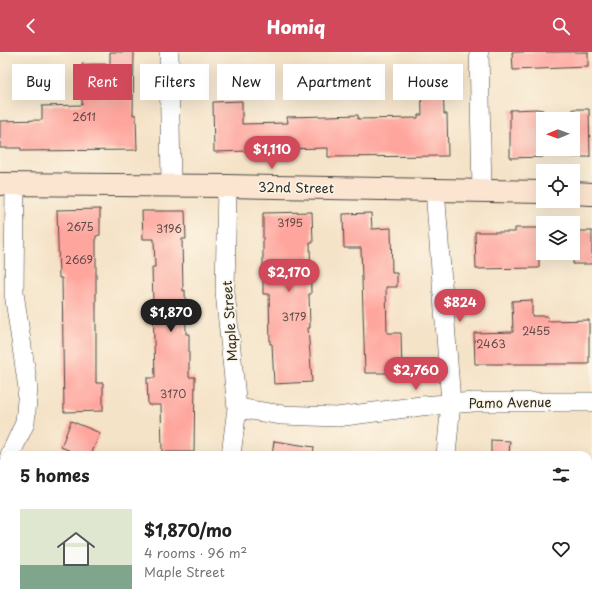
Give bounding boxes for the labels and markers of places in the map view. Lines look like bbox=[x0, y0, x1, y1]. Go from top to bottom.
pin: $1,110 bbox=[239, 136, 305, 170]
pin: $2,170 bbox=[256, 259, 322, 293]
pin: $824 bbox=[436, 289, 484, 323]
pin: $1,870 bbox=[138, 299, 204, 333]
pin: $2,760 bbox=[383, 357, 449, 391]

